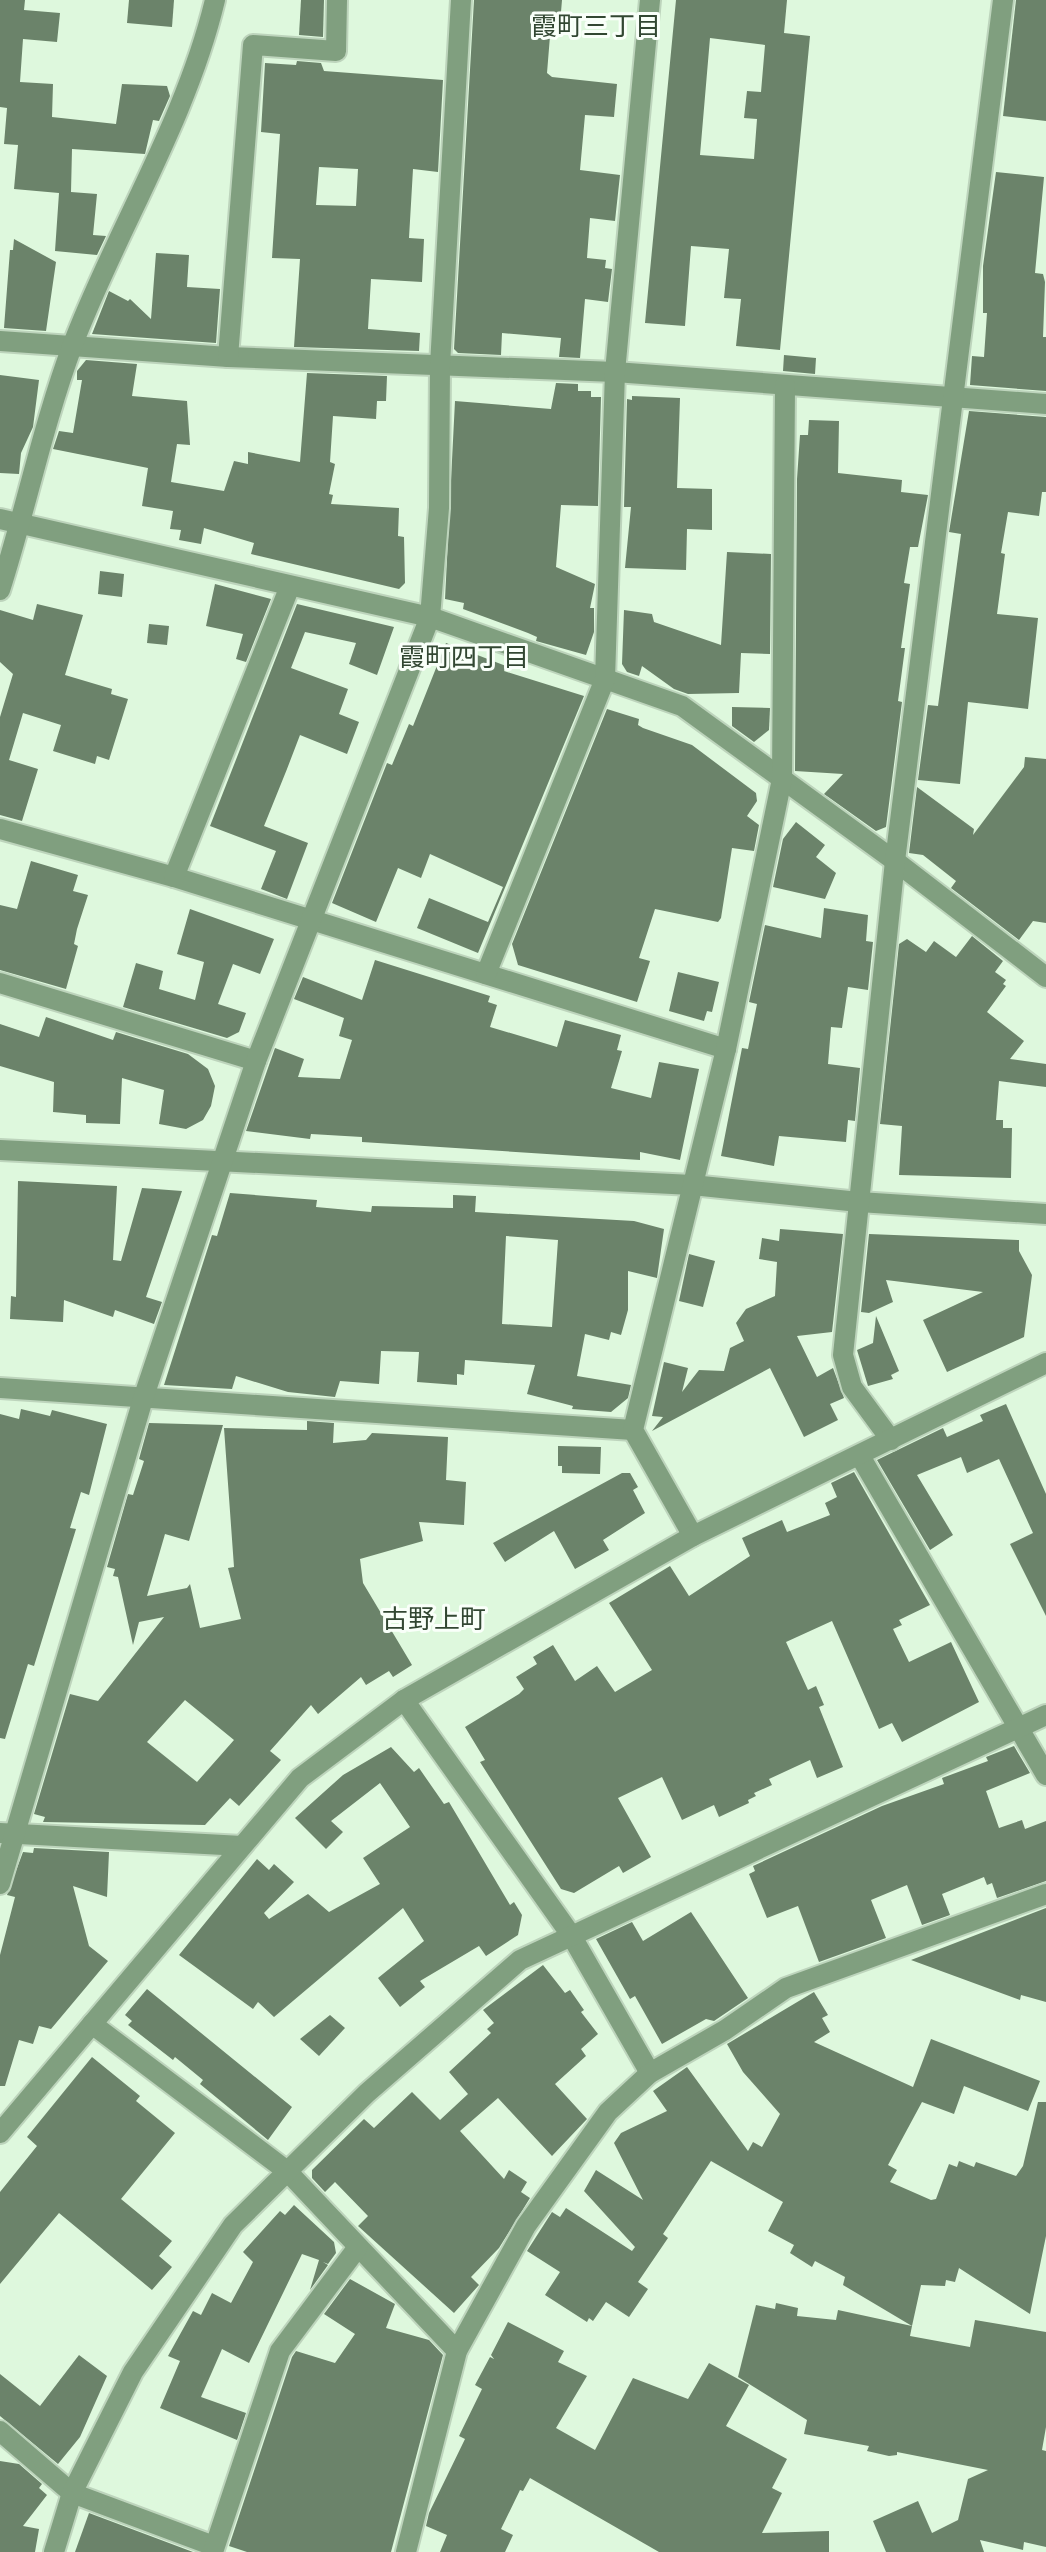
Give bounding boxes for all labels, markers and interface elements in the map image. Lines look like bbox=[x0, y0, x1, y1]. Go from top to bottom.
district label: 霞町三丁目 bbox=[531, 7, 661, 45]
district label: 霞町四丁目 bbox=[399, 638, 529, 676]
district label: 古野上町 bbox=[382, 1600, 486, 1638]

